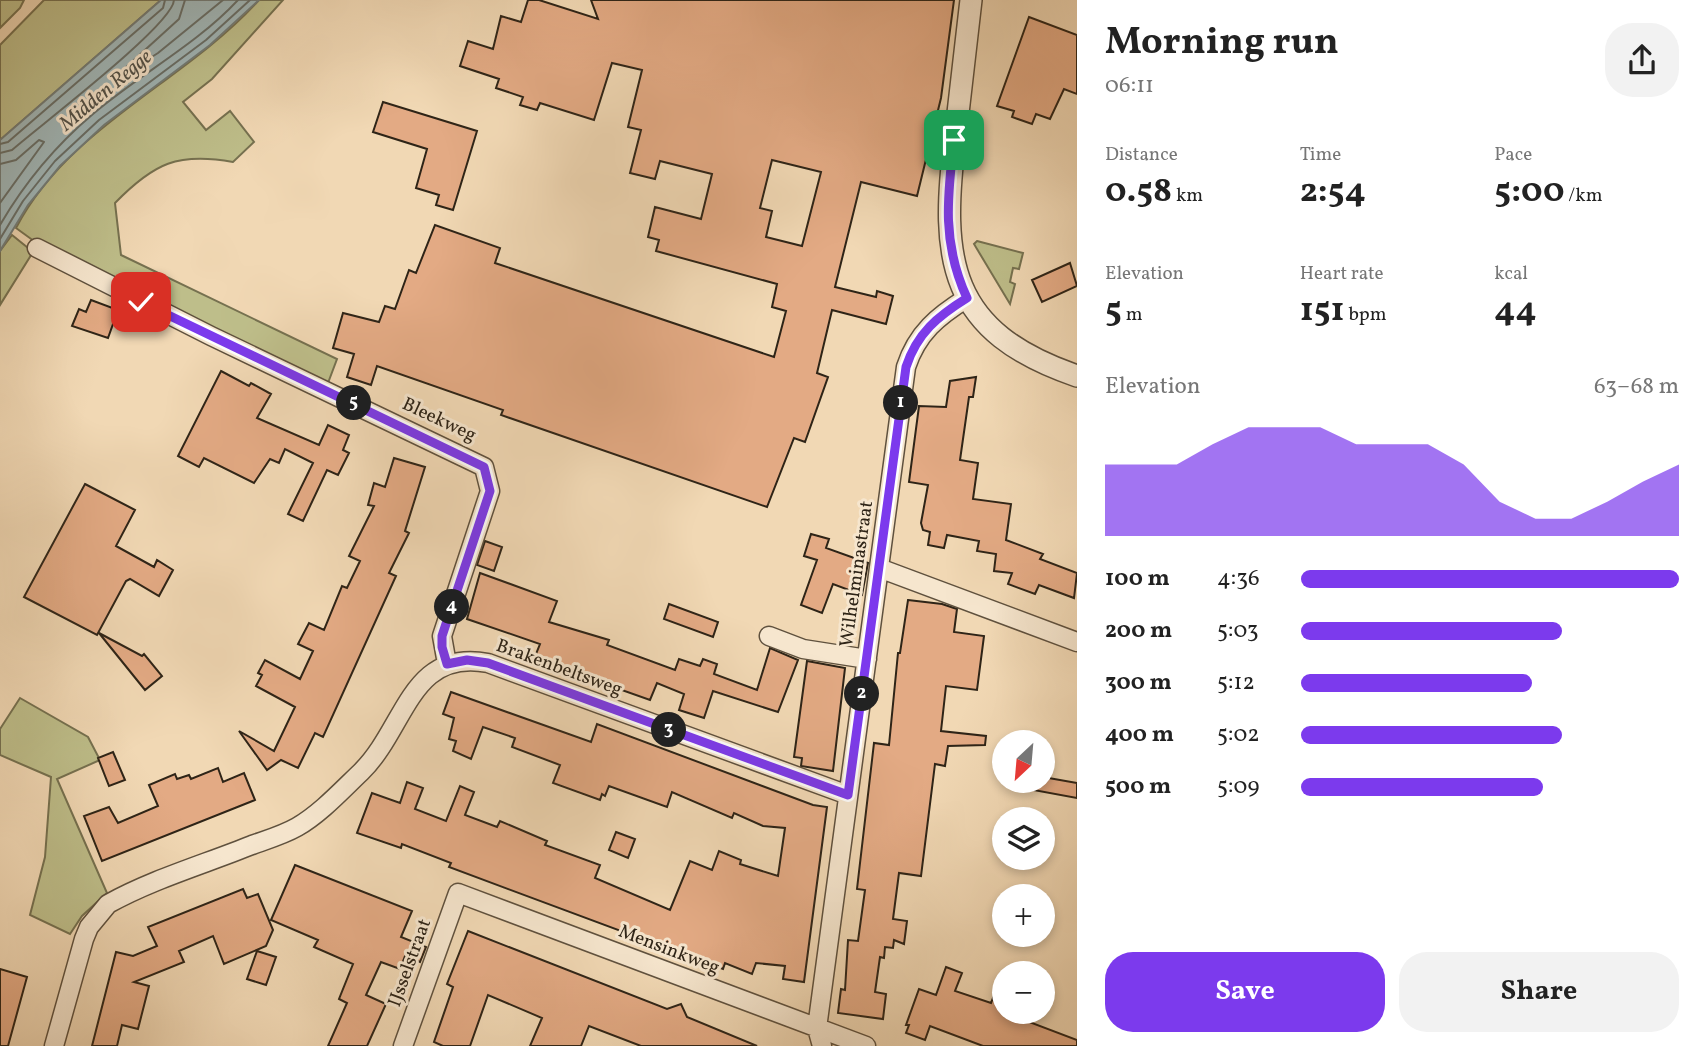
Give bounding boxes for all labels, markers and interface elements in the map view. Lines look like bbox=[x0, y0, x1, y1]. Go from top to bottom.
text: Morning run bbox=[1105, 17, 1339, 70]
button: share bbox=[1605, 23, 1679, 97]
water label: Midden Regge bbox=[53, 43, 159, 139]
text: 06:11 bbox=[1105, 70, 1154, 102]
pin bbox=[924, 110, 984, 170]
icon: arrive bbox=[935, 121, 973, 159]
text: Distance bbox=[1105, 142, 1178, 168]
text: Time bbox=[1300, 142, 1341, 168]
text: Pace bbox=[1494, 142, 1532, 168]
text: 0.58 bbox=[1105, 168, 1172, 216]
text: 2:54 bbox=[1300, 168, 1366, 216]
text: 5:00 bbox=[1494, 168, 1565, 216]
text: km bbox=[1172, 183, 1203, 209]
text: /km bbox=[1565, 183, 1602, 209]
text: Elevation bbox=[1105, 261, 1184, 287]
text: Heart rate bbox=[1300, 261, 1384, 287]
text: kcal bbox=[1494, 261, 1528, 287]
pin bbox=[111, 272, 171, 332]
icon: check bbox=[122, 283, 160, 321]
text: 5 bbox=[1105, 287, 1122, 335]
text: 151 bbox=[1300, 287, 1345, 335]
text: 44 bbox=[1494, 287, 1537, 335]
text: m bbox=[1122, 302, 1142, 328]
text: bpm bbox=[1345, 302, 1387, 328]
text: Elevation bbox=[1105, 371, 1201, 403]
text: 63–68 m bbox=[1594, 371, 1679, 403]
pin: 5 bbox=[336, 386, 372, 420]
pin: 1 bbox=[884, 386, 918, 420]
text: 5 bbox=[349, 389, 358, 415]
text: 1 bbox=[897, 389, 904, 415]
street label: Bleekweg bbox=[398, 391, 480, 449]
street label: Wilhelminastraat bbox=[834, 499, 880, 649]
text: 100 m bbox=[1105, 563, 1170, 595]
text: 4:36 bbox=[1217, 563, 1260, 595]
pin: 4 bbox=[434, 590, 470, 624]
text: 4 bbox=[446, 593, 457, 619]
text: 200 m bbox=[1105, 615, 1172, 647]
text: 5:03 bbox=[1217, 615, 1259, 647]
street label: Brakenbeltsweg bbox=[492, 633, 626, 703]
text: 300 m bbox=[1105, 667, 1172, 699]
text: 5:12 bbox=[1217, 667, 1255, 699]
pin: 2 bbox=[844, 676, 880, 712]
text: 2 bbox=[857, 680, 866, 706]
pin: 3 bbox=[652, 712, 686, 748]
text: 3 bbox=[664, 716, 673, 742]
text: 400 m bbox=[1105, 719, 1174, 751]
text: 5:02 bbox=[1217, 719, 1260, 751]
north arrow bbox=[992, 730, 1055, 793]
map controls bbox=[992, 730, 1055, 1024]
text: 500 m bbox=[1105, 771, 1171, 803]
text: 5:09 bbox=[1217, 771, 1259, 803]
button: layers bbox=[992, 807, 1055, 870]
button: + bbox=[992, 884, 1055, 947]
street label: IJsselstraat bbox=[382, 915, 438, 1011]
street label: Mensinkweg bbox=[615, 919, 723, 981]
button: Save bbox=[1105, 952, 1385, 1032]
button: Share bbox=[1399, 952, 1679, 1032]
button: − bbox=[992, 961, 1055, 1024]

